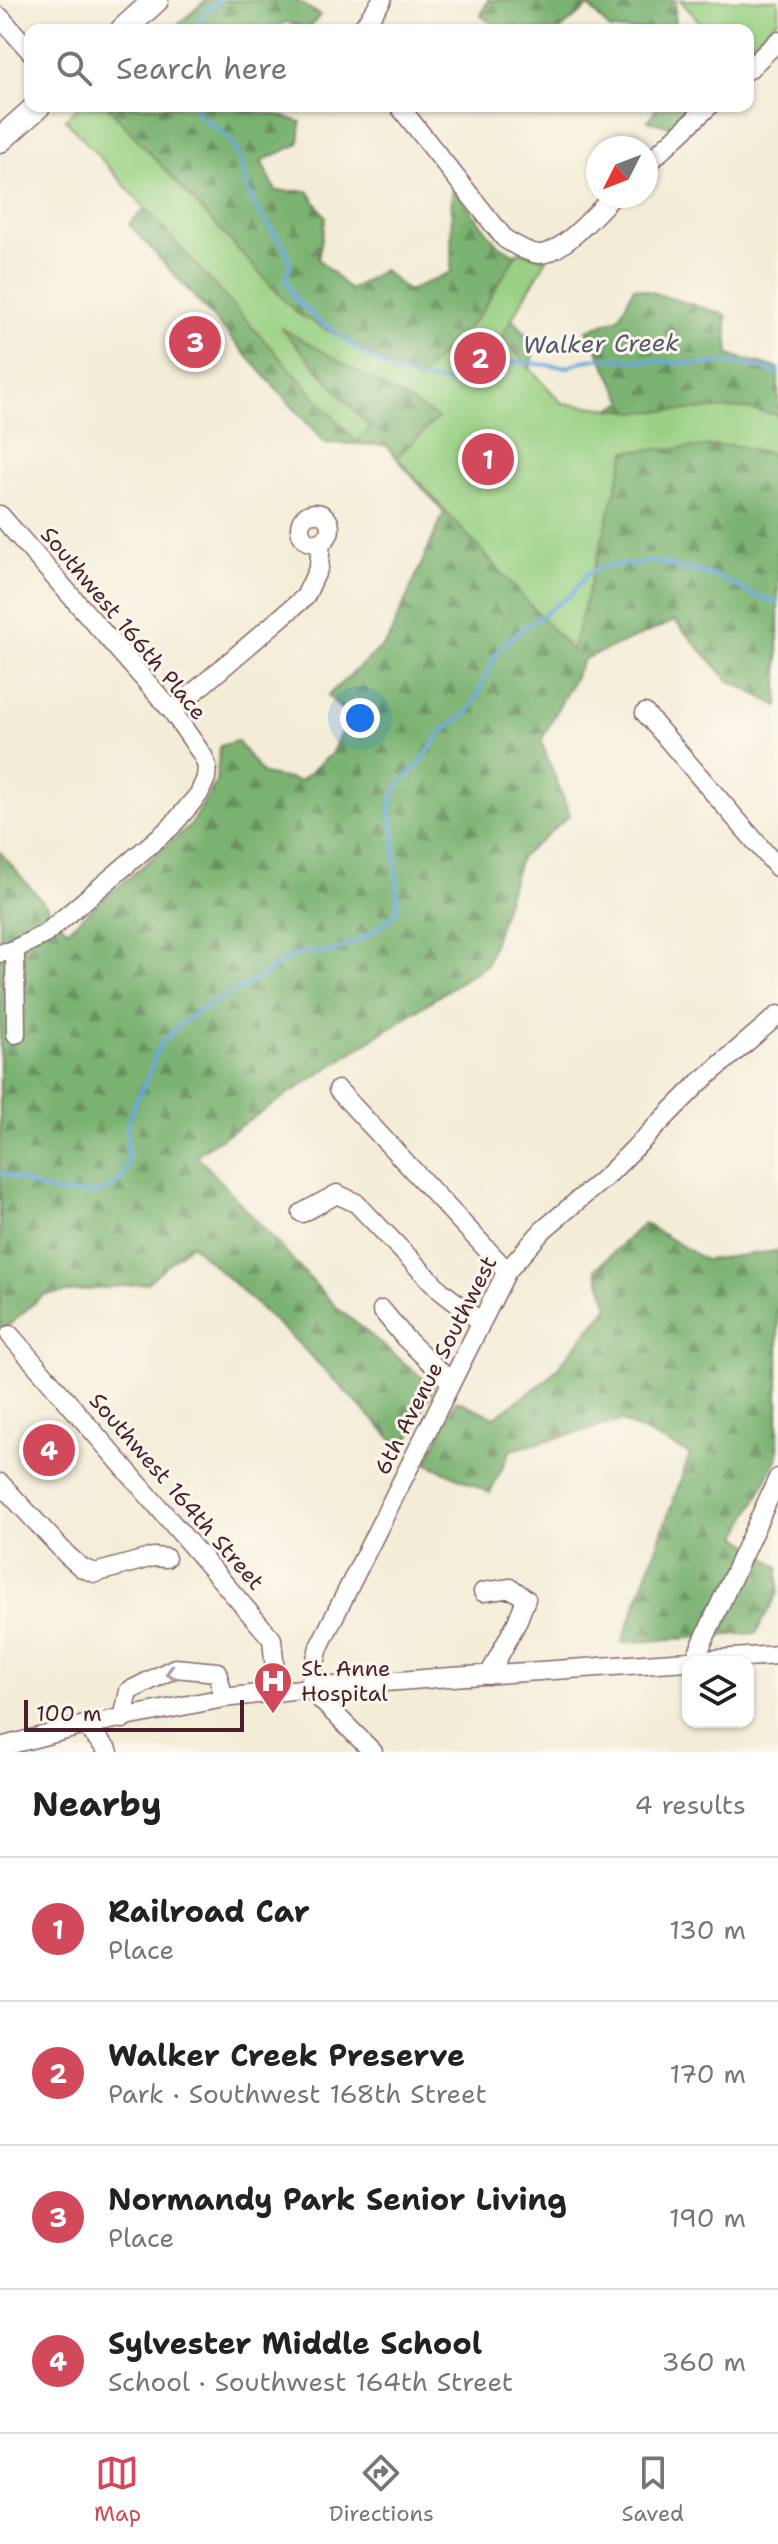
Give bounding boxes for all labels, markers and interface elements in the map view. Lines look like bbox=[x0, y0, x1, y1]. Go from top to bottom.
search box bbox=[24, 24, 754, 112]
icon: search bbox=[52, 46, 96, 90]
text: Search here bbox=[116, 48, 287, 89]
north arrow bbox=[586, 136, 658, 208]
pin: 3 bbox=[169, 312, 221, 372]
water label: Walker Creek bbox=[523, 327, 680, 361]
pin: 2 bbox=[454, 328, 506, 388]
pin: 1 bbox=[462, 429, 514, 489]
street label: Southwest 166th Place bbox=[34, 521, 213, 726]
your location bbox=[340, 698, 380, 738]
street label: 6th Avenue Southwest bbox=[368, 1251, 503, 1480]
street label: Southwest 164th Street bbox=[83, 1387, 270, 1596]
pin: 4 bbox=[23, 1420, 75, 1480]
place label: St. Anne Hospital bbox=[301, 1654, 391, 1708]
map controls bbox=[682, 1656, 754, 1728]
button: layers bbox=[682, 1656, 754, 1728]
hospital icon: St. Anne Hospital bbox=[252, 1660, 294, 1715]
one-way arrow bbox=[165, 1663, 178, 1680]
scale bar bbox=[24, 1696, 244, 1732]
text: 100 m bbox=[36, 1699, 102, 1728]
text: Nearby bbox=[32, 1781, 162, 1827]
text: 4 results bbox=[634, 1787, 746, 1822]
text: Railroad Car bbox=[108, 1891, 310, 1932]
text: 1 bbox=[52, 1912, 64, 1947]
text: 130 m bbox=[669, 1912, 746, 1947]
text: Place bbox=[108, 1932, 174, 1967]
text: Walker Creek Preserve bbox=[108, 2035, 465, 2076]
text: 2 bbox=[49, 2056, 67, 2091]
text: 170 m bbox=[669, 2056, 746, 2091]
text: Park · Southwest 168th Street bbox=[108, 2076, 487, 2111]
text: Normandy Park Senior Living bbox=[108, 2179, 567, 2220]
text: 3 bbox=[49, 2200, 67, 2235]
text: 190 m bbox=[669, 2200, 746, 2235]
text: Place bbox=[108, 2220, 174, 2255]
text: Sylvester Middle School bbox=[108, 2323, 482, 2364]
text: 4 bbox=[49, 2344, 67, 2379]
text: 360 m bbox=[661, 2344, 746, 2379]
text: School · Southwest 164th Street bbox=[108, 2364, 513, 2399]
tab: Map bbox=[94, 2451, 141, 2528]
tab: Directions bbox=[329, 2451, 434, 2528]
tab: Saved bbox=[622, 2451, 684, 2528]

